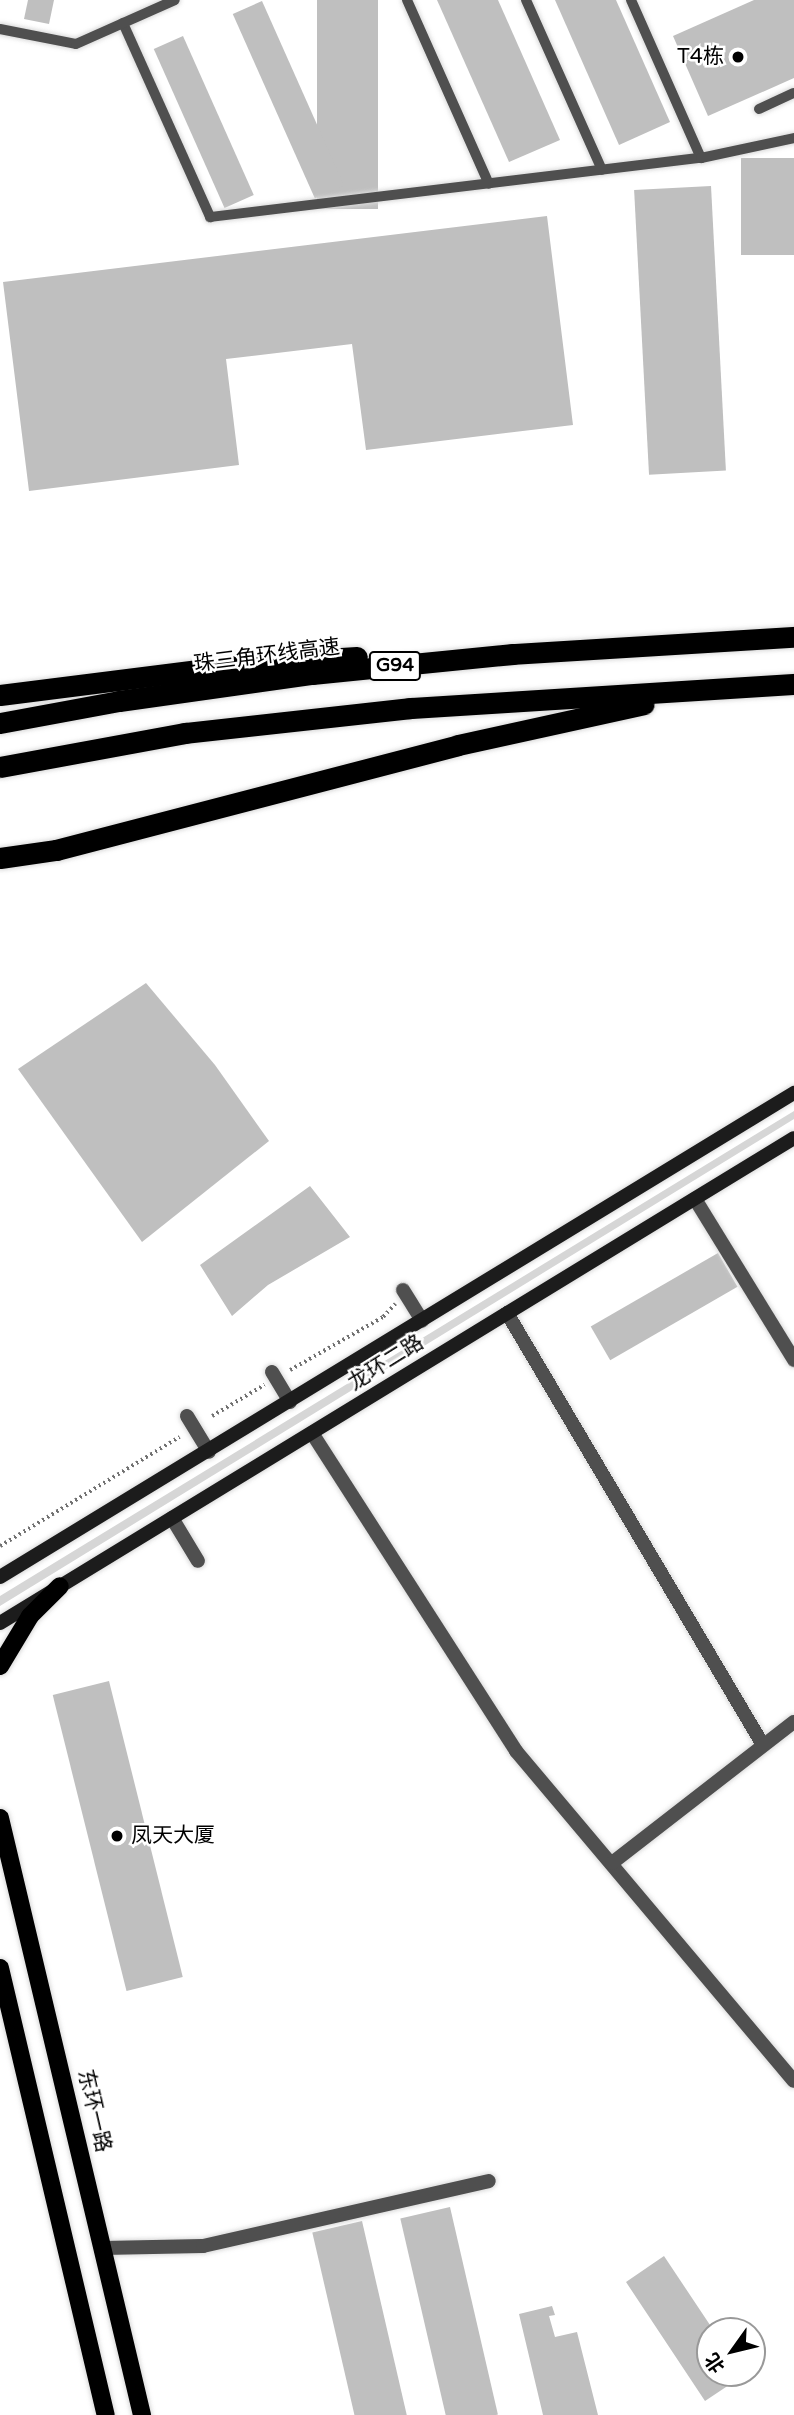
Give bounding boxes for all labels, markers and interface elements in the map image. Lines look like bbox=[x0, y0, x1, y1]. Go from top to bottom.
place label: T4栋 bbox=[677, 44, 724, 70]
marker: T4栋 bbox=[730, 49, 746, 65]
street label: 珠三角环线高速 bbox=[193, 635, 341, 677]
road number: G94 bbox=[369, 650, 421, 681]
street label: 龙环二路 bbox=[344, 1330, 428, 1396]
place label: 凤天大厦 bbox=[131, 1823, 215, 1849]
marker: 凤天大厦 bbox=[109, 1828, 125, 1844]
street label: 东环一路 bbox=[72, 2067, 116, 2155]
north arrow bbox=[696, 2317, 766, 2387]
text: 北 bbox=[701, 2349, 730, 2377]

